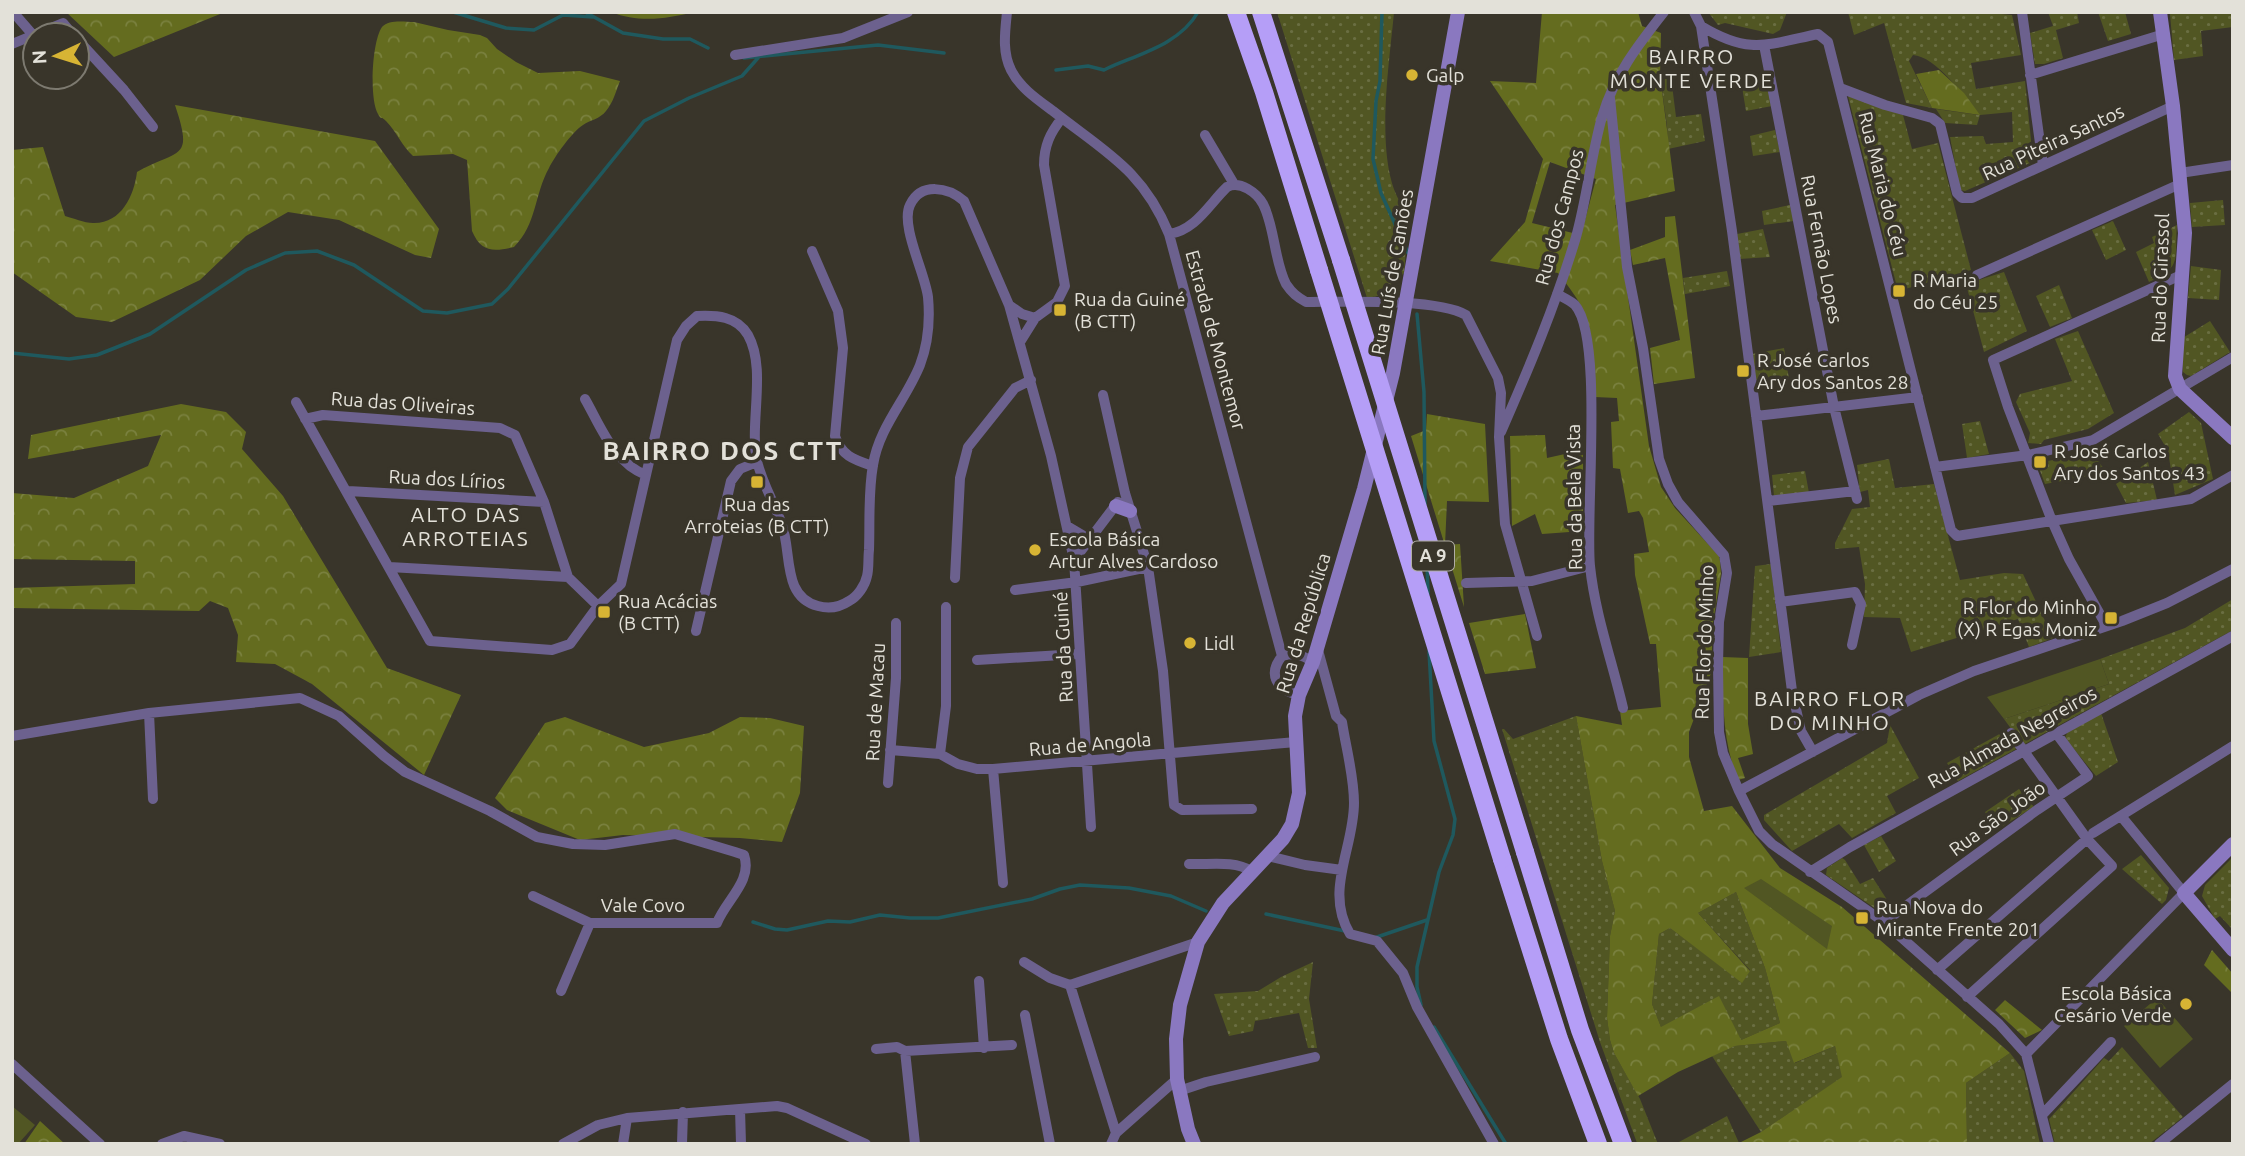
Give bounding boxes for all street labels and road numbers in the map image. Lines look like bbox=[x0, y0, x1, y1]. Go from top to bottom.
street label: Rua Piteira Santos bbox=[1979, 99, 2127, 185]
street label: Rua Maria do Céu bbox=[1854, 109, 1912, 259]
street label: Rua dos Campos bbox=[1530, 147, 1588, 287]
street label: Rua Fernão Lopes bbox=[1797, 173, 1847, 325]
street label: Rua Luís de Camões bbox=[1367, 187, 1417, 357]
street label: Rua do Girassol bbox=[2147, 213, 2173, 343]
street label: Estrada de Montemor bbox=[1181, 248, 1251, 432]
street label: Rua das Oliveiras bbox=[330, 387, 476, 419]
street label: Rua da Bela Vista bbox=[1562, 424, 1586, 570]
street label: Rua dos Lírios bbox=[388, 465, 506, 493]
road number: A 9 bbox=[1412, 542, 1454, 570]
street label: Rua da República bbox=[1271, 550, 1335, 696]
street label: Rua Flor do Minho bbox=[1690, 564, 1718, 720]
street label: Rua da Guiné bbox=[1049, 591, 1077, 703]
street label: Rua de Macau bbox=[861, 642, 889, 762]
street label: Rua Almada Negreiros bbox=[1924, 681, 2100, 793]
street label: Rua de Angola bbox=[1028, 728, 1152, 760]
street label: Rua São João bbox=[1945, 776, 2049, 860]
street label: Vale Covo bbox=[601, 894, 685, 916]

